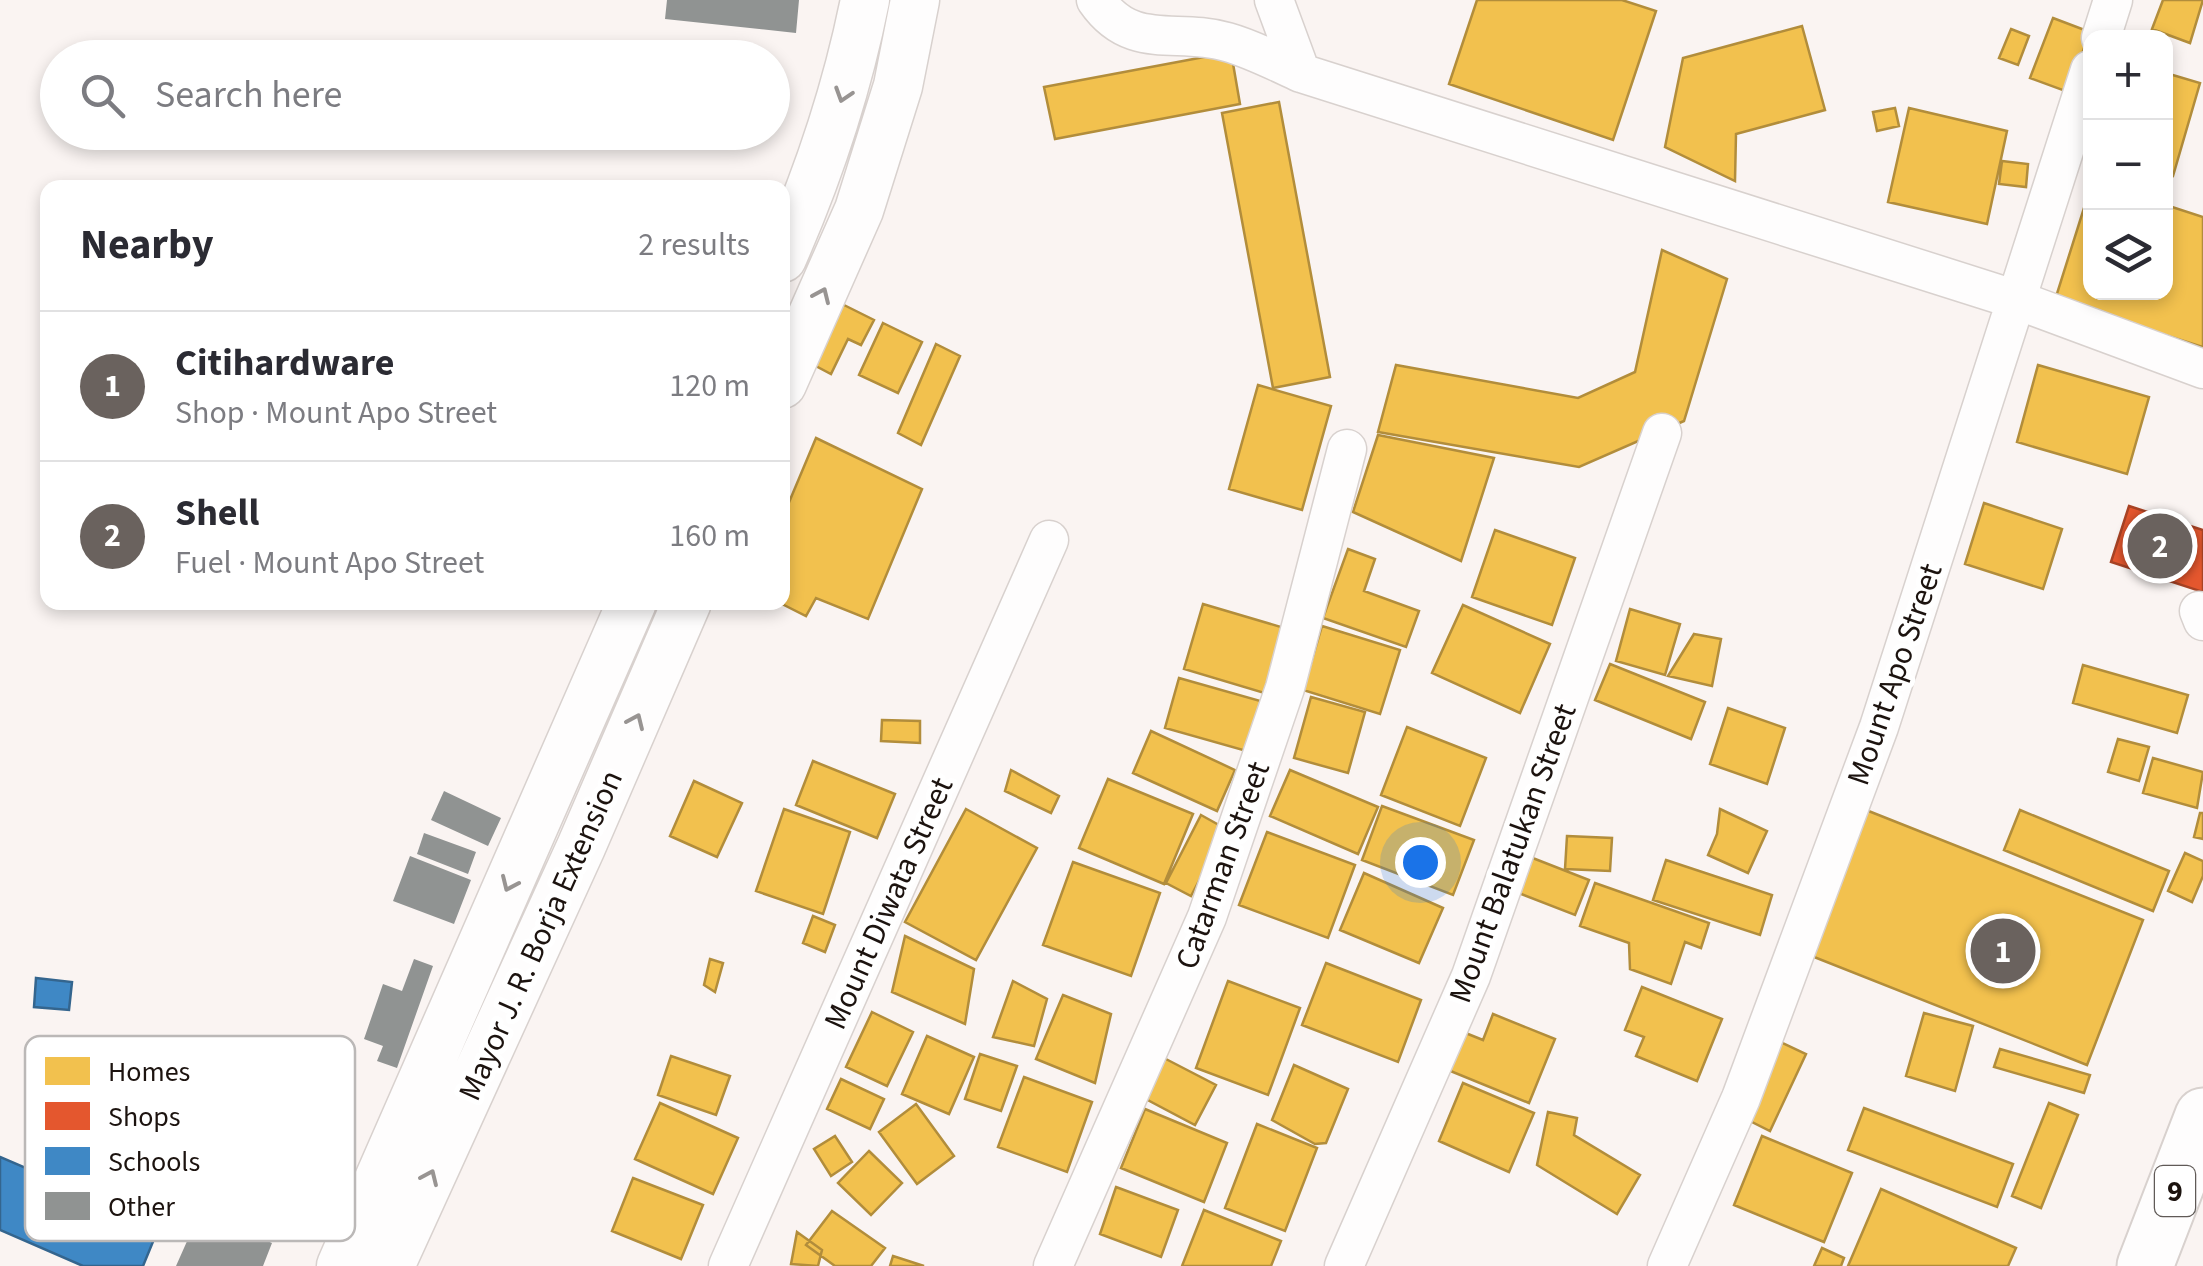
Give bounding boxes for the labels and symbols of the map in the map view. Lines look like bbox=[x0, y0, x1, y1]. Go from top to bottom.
one-way arrow bbox=[835, 86, 855, 103]
one-way arrow bbox=[810, 287, 830, 305]
pin: 2 bbox=[2128, 508, 2192, 584]
street label: Mount Apo Street bbox=[1835, 557, 1954, 791]
street label: Mount Balatukan Street bbox=[1437, 697, 1589, 1009]
one-way arrow bbox=[624, 713, 644, 731]
street label: Catarman Street bbox=[1164, 755, 1282, 976]
street label: Mayor J. R. Borja Extension bbox=[447, 763, 635, 1108]
street label: Mount Diwata Street bbox=[813, 770, 965, 1037]
your location bbox=[1395, 837, 1446, 888]
one-way arrow bbox=[501, 874, 521, 892]
pin: 1 bbox=[1970, 914, 2036, 988]
legend bbox=[25, 1036, 355, 1241]
text: Homes bbox=[108, 1052, 190, 1092]
text: Shops bbox=[108, 1097, 181, 1137]
text: Schools bbox=[108, 1142, 200, 1182]
road number: 9 bbox=[2155, 1166, 2195, 1216]
one-way arrow bbox=[418, 1169, 438, 1187]
text: Other bbox=[108, 1187, 175, 1227]

